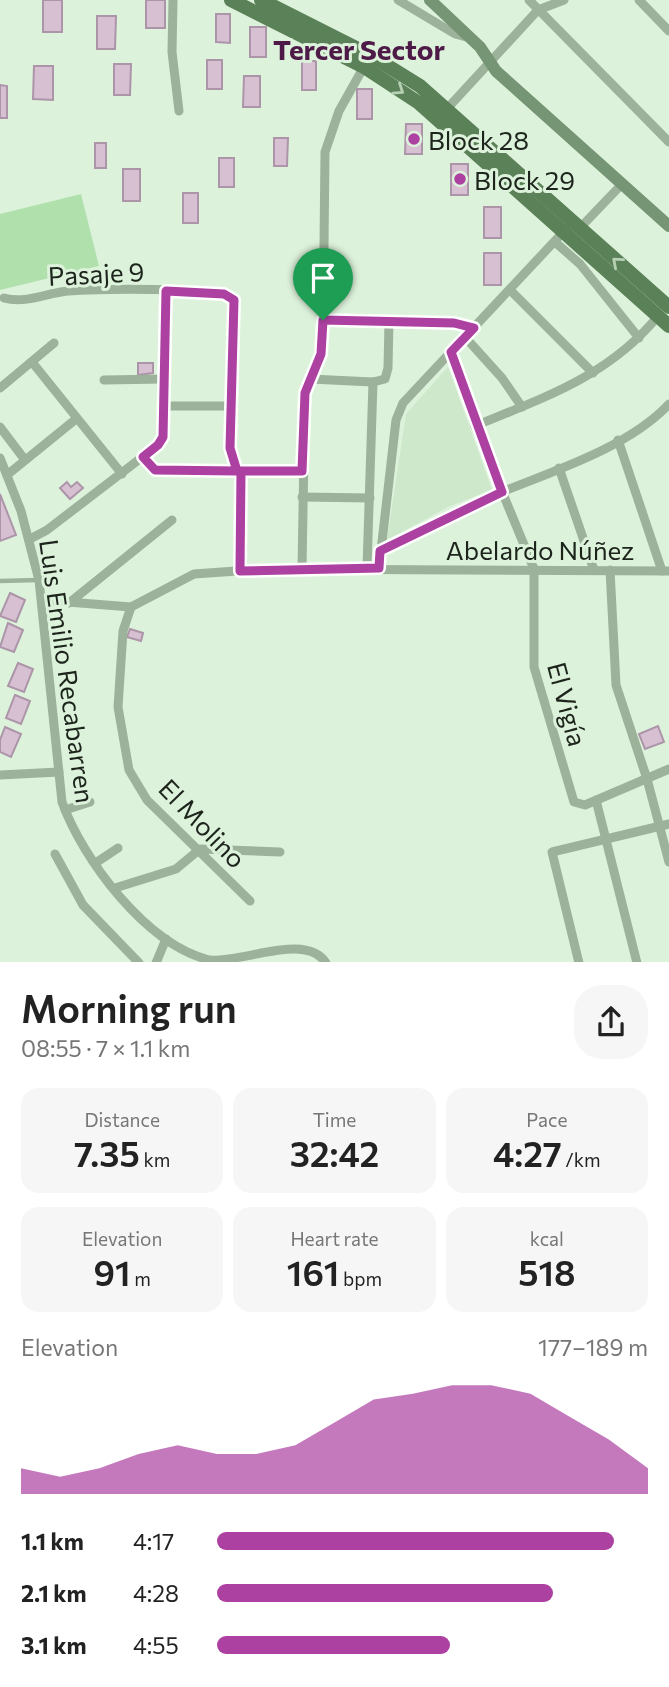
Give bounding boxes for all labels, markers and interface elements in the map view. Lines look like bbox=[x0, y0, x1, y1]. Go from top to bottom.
district label: Tercer Sector bbox=[273, 32, 446, 66]
one-way arrow bbox=[392, 82, 405, 95]
place label: Block 28 bbox=[428, 124, 529, 155]
marker: Block 28 bbox=[406, 131, 422, 147]
place label: Block 29 bbox=[474, 164, 575, 195]
marker: Block 29 bbox=[452, 171, 468, 187]
pin bbox=[293, 248, 353, 320]
street label: Pasaje 9 bbox=[47, 255, 145, 291]
one-way arrow bbox=[613, 258, 626, 270]
icon: arrive bbox=[304, 259, 342, 297]
street label: Abelardo Núñez bbox=[446, 534, 634, 565]
street label: Luis Emilio Recabarren bbox=[34, 537, 102, 805]
street label: El Vigía bbox=[542, 658, 594, 750]
street label: El Molino bbox=[153, 772, 253, 874]
text: Morning run bbox=[21, 984, 237, 1031]
button: share bbox=[574, 985, 648, 1059]
text: 08:55 · 7 × 1.1 km bbox=[21, 1034, 190, 1062]
text: Distance bbox=[84, 1108, 160, 1131]
text: Time bbox=[313, 1108, 356, 1131]
text: Pace bbox=[526, 1108, 567, 1131]
text: 7.35 bbox=[74, 1131, 140, 1174]
text: 32:42 bbox=[290, 1131, 379, 1174]
text: 4:27 bbox=[493, 1131, 562, 1174]
text: km bbox=[140, 1148, 170, 1171]
text: /km bbox=[562, 1148, 601, 1171]
text: Elevation bbox=[82, 1227, 162, 1250]
text: Heart rate bbox=[290, 1227, 379, 1250]
text: kcal bbox=[530, 1227, 564, 1250]
text: 91 bbox=[94, 1250, 131, 1293]
text: 161 bbox=[287, 1250, 339, 1293]
text: 518 bbox=[518, 1250, 576, 1293]
text: m bbox=[131, 1267, 151, 1290]
text: bpm bbox=[339, 1267, 382, 1290]
text: Elevation bbox=[21, 1333, 118, 1361]
text: 177–189 m bbox=[538, 1333, 648, 1361]
text: 1.1 km bbox=[21, 1527, 84, 1555]
text: 4:17 bbox=[133, 1527, 174, 1555]
text: 2.1 km bbox=[21, 1579, 87, 1607]
text: 4:28 bbox=[133, 1579, 179, 1607]
text: 3.1 km bbox=[21, 1631, 87, 1659]
text: 4:55 bbox=[133, 1631, 179, 1659]

